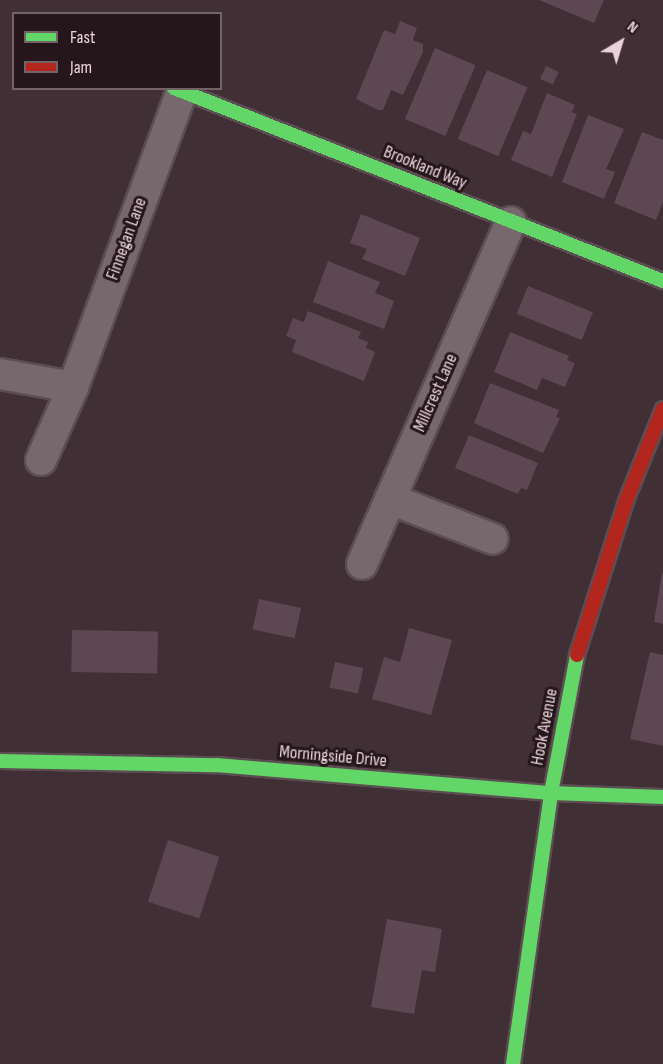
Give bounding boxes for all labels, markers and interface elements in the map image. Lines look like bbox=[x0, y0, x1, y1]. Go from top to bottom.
legend bbox=[12, 12, 222, 90]
north arrow bbox=[591, 12, 651, 72]
text: N bbox=[623, 17, 642, 38]
text: Fast bbox=[70, 27, 95, 48]
text: Jam bbox=[70, 57, 92, 78]
street label: Brookland Way bbox=[380, 141, 470, 195]
street label: Finnegan Lane bbox=[102, 195, 152, 283]
street label: Millcrest Lane bbox=[409, 351, 463, 435]
street label: Hook Avenue bbox=[527, 687, 563, 767]
street label: Morningside Drive bbox=[278, 742, 388, 772]

